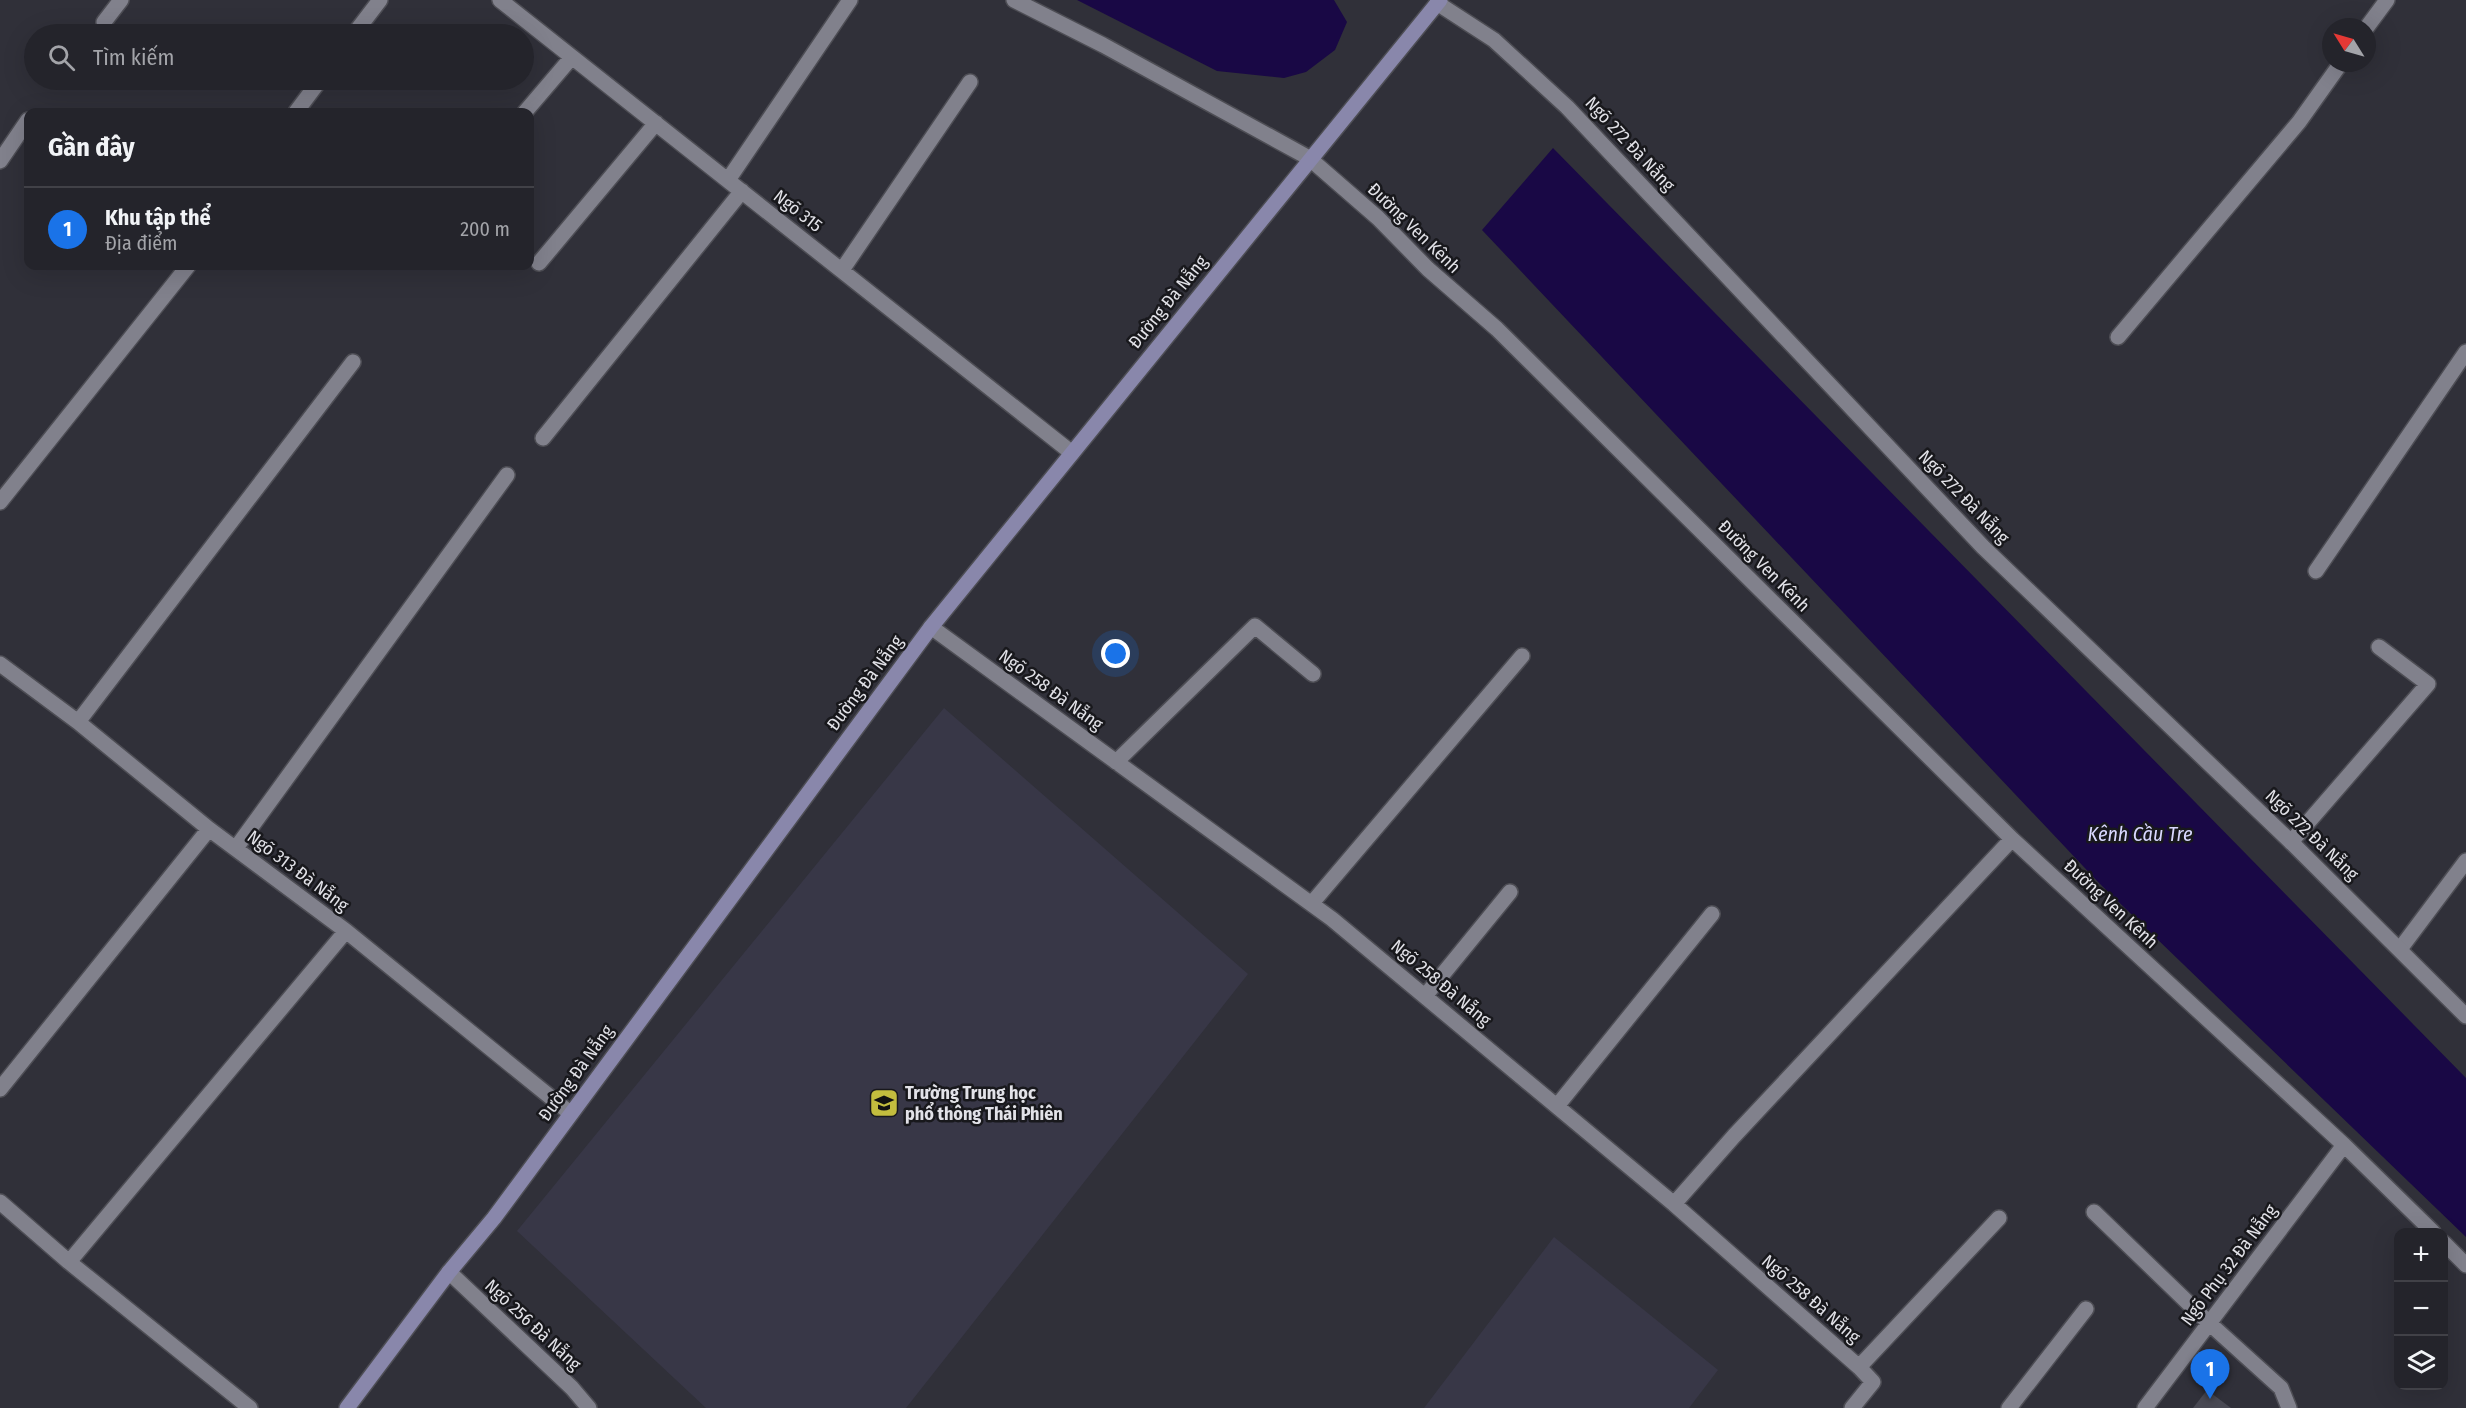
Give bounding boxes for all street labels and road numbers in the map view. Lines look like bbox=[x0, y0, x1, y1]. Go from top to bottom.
street label: Ngõ 272 Đà Nẵng bbox=[1581, 92, 1680, 196]
street label: Đường Ven Kênh bbox=[1363, 178, 1465, 278]
street label: Ngõ 315 bbox=[769, 185, 827, 237]
street label: Đường Đà Nẵng bbox=[1124, 251, 1213, 353]
street label: Ngõ 272 Đà Nẵng bbox=[1914, 446, 2014, 549]
street label: Đường Ven Kênh bbox=[1714, 516, 1814, 616]
street label: Đường Đà Nẵng bbox=[822, 631, 908, 735]
street label: Ngõ 258 Đà Nẵng bbox=[995, 645, 1108, 735]
street label: Ngõ 272 Đà Nẵng bbox=[2261, 785, 2364, 885]
street label: Ngõ 313 Đà Nẵng bbox=[243, 826, 353, 917]
street label: Đường Ven Kênh bbox=[2059, 855, 2163, 953]
street label: Ngõ 258 Đà Nẵng bbox=[1387, 935, 1496, 1031]
street label: Đường Đà Nẵng bbox=[534, 1020, 619, 1125]
street label: Ngõ Phụ 32 Đà Nẵng bbox=[2176, 1200, 2282, 1330]
street label: Ngõ 258 Đà Nẵng bbox=[1757, 1250, 1865, 1348]
street label: Ngõ 256 Đà Nẵng bbox=[480, 1275, 586, 1375]

